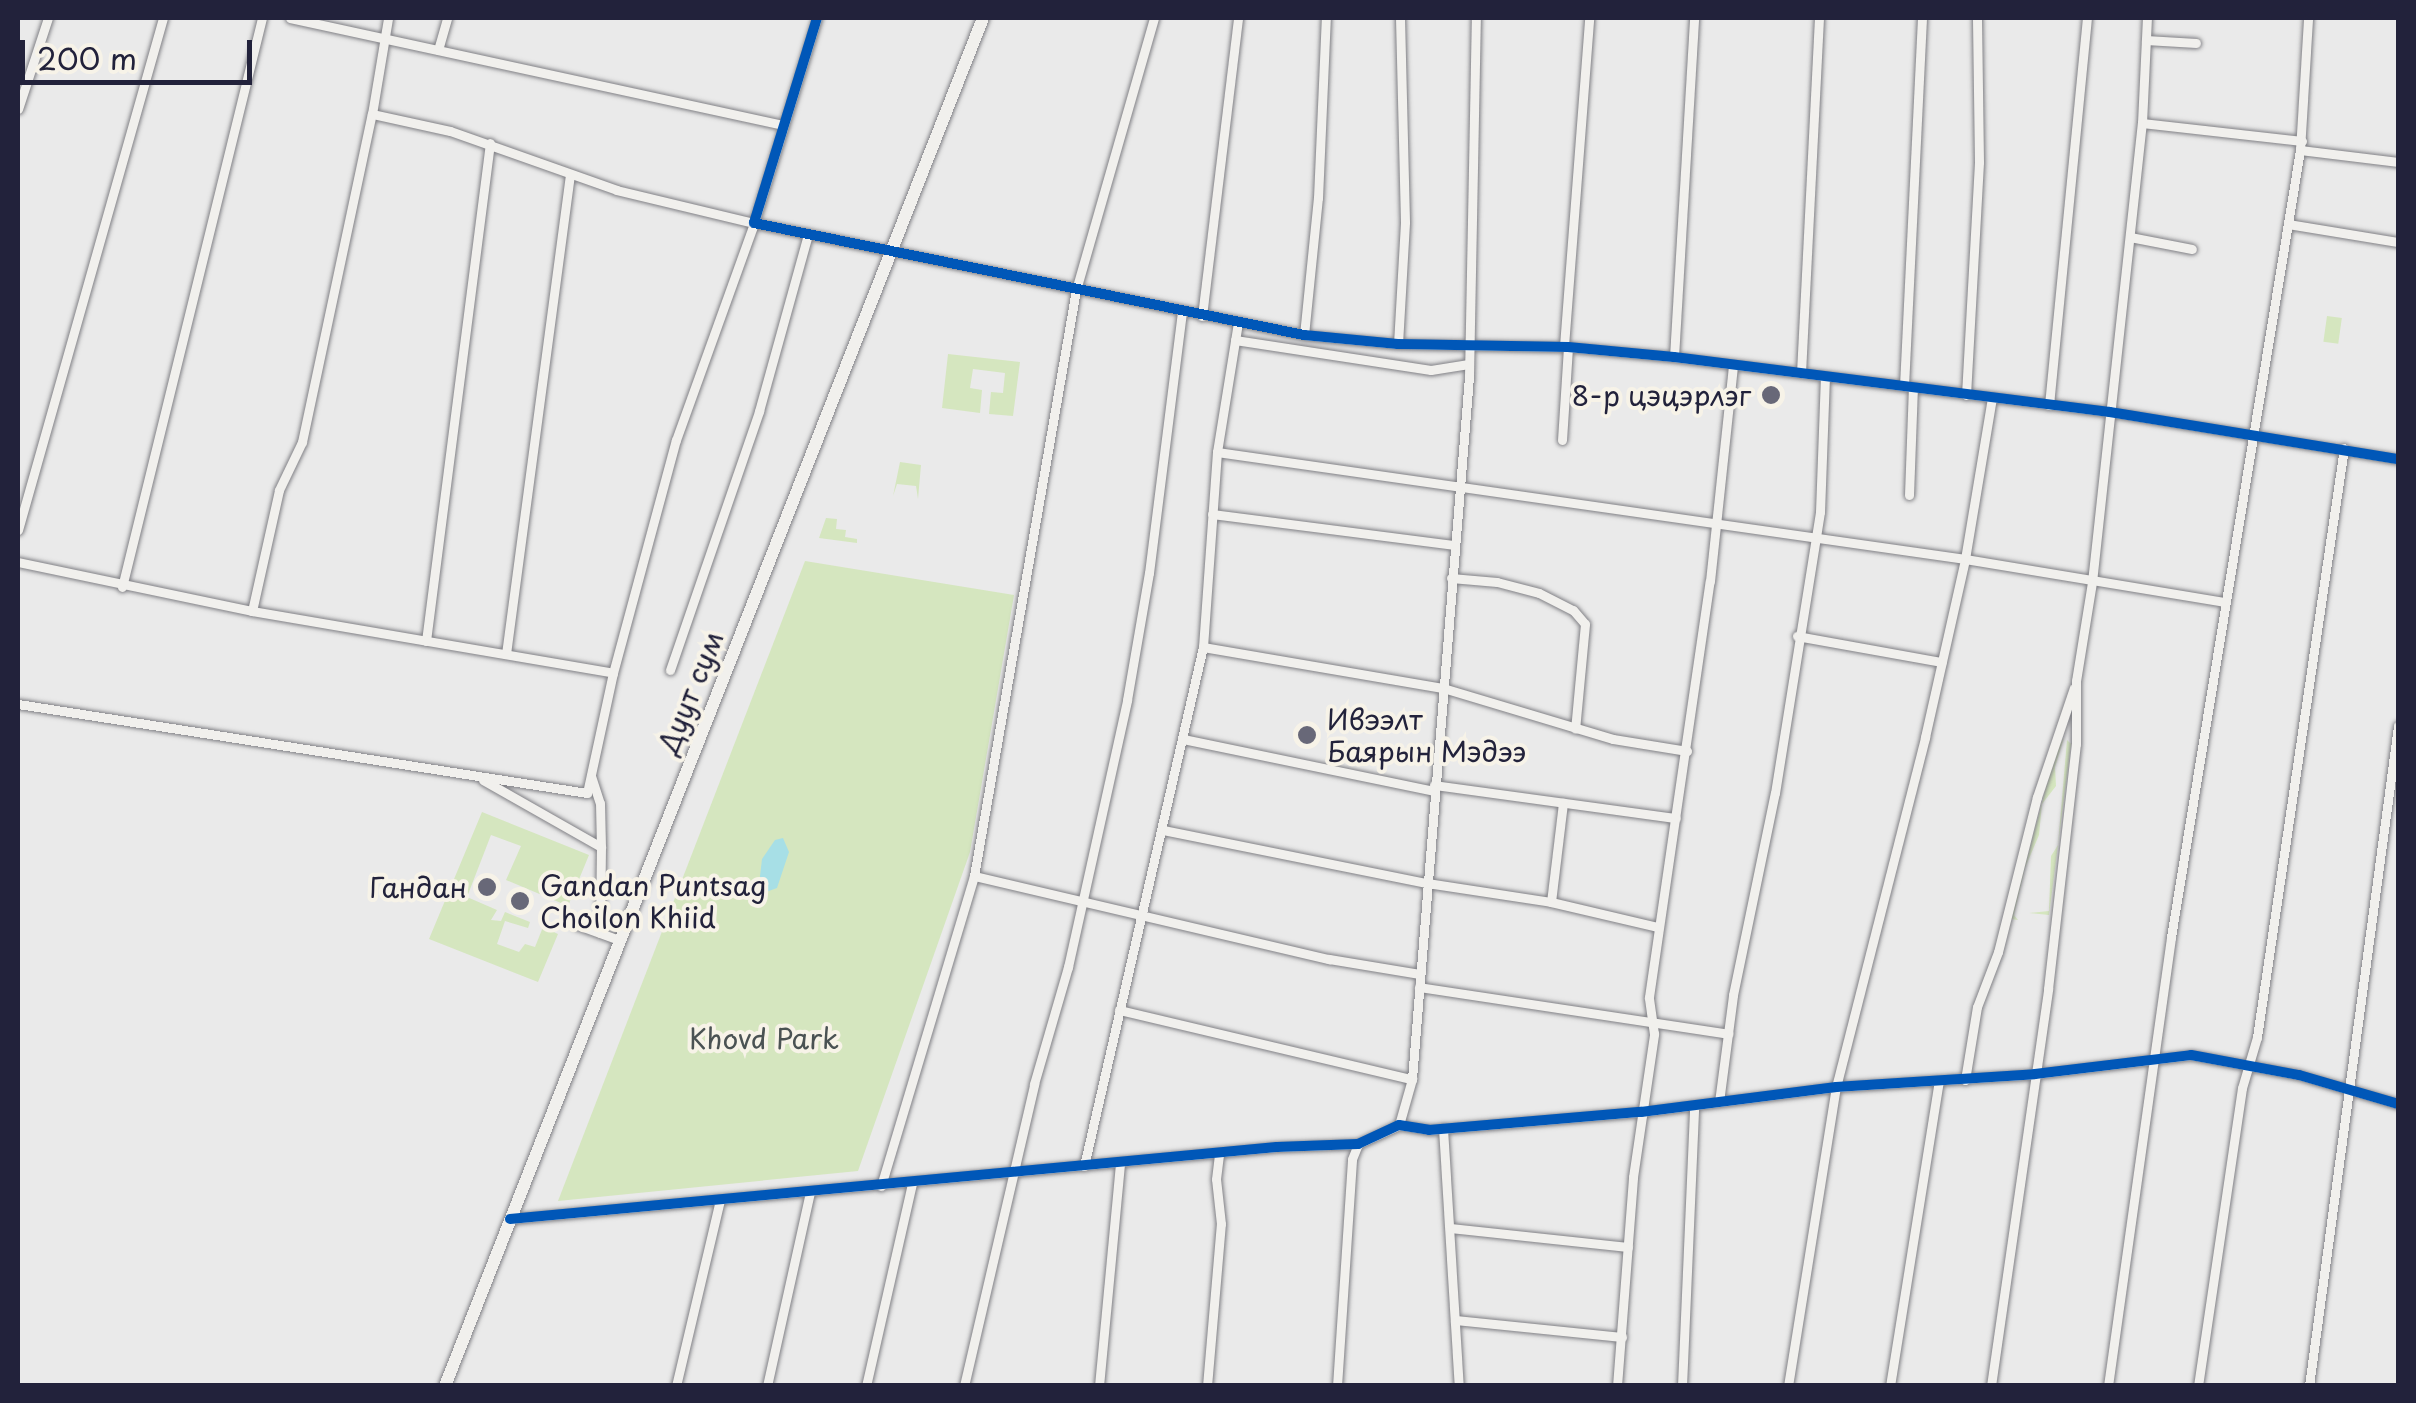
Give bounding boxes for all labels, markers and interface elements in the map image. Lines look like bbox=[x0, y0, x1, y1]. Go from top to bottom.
scale bar bbox=[25, 20, 258, 82]
text: 200 m bbox=[37, 35, 137, 80]
place label: 8-р цэцэрлэг bbox=[1571, 378, 1751, 412]
marker: 8-р цэцэрлэг bbox=[1760, 384, 1782, 406]
street label: Дуут сум bbox=[650, 625, 730, 759]
place label: Ивээлт Баярын Мэдээ bbox=[1327, 702, 1527, 768]
marker: Ивээлт Баярын Мэдээ bbox=[1296, 724, 1318, 746]
place label: Gandan Puntsag Choilon Khiid bbox=[540, 868, 766, 934]
place label: Гандан bbox=[369, 870, 467, 904]
marker: Гандан bbox=[476, 876, 498, 898]
marker: Gandan Puntsag Choilon Khiid bbox=[509, 890, 531, 912]
park label: Khovd Park bbox=[689, 1021, 839, 1055]

